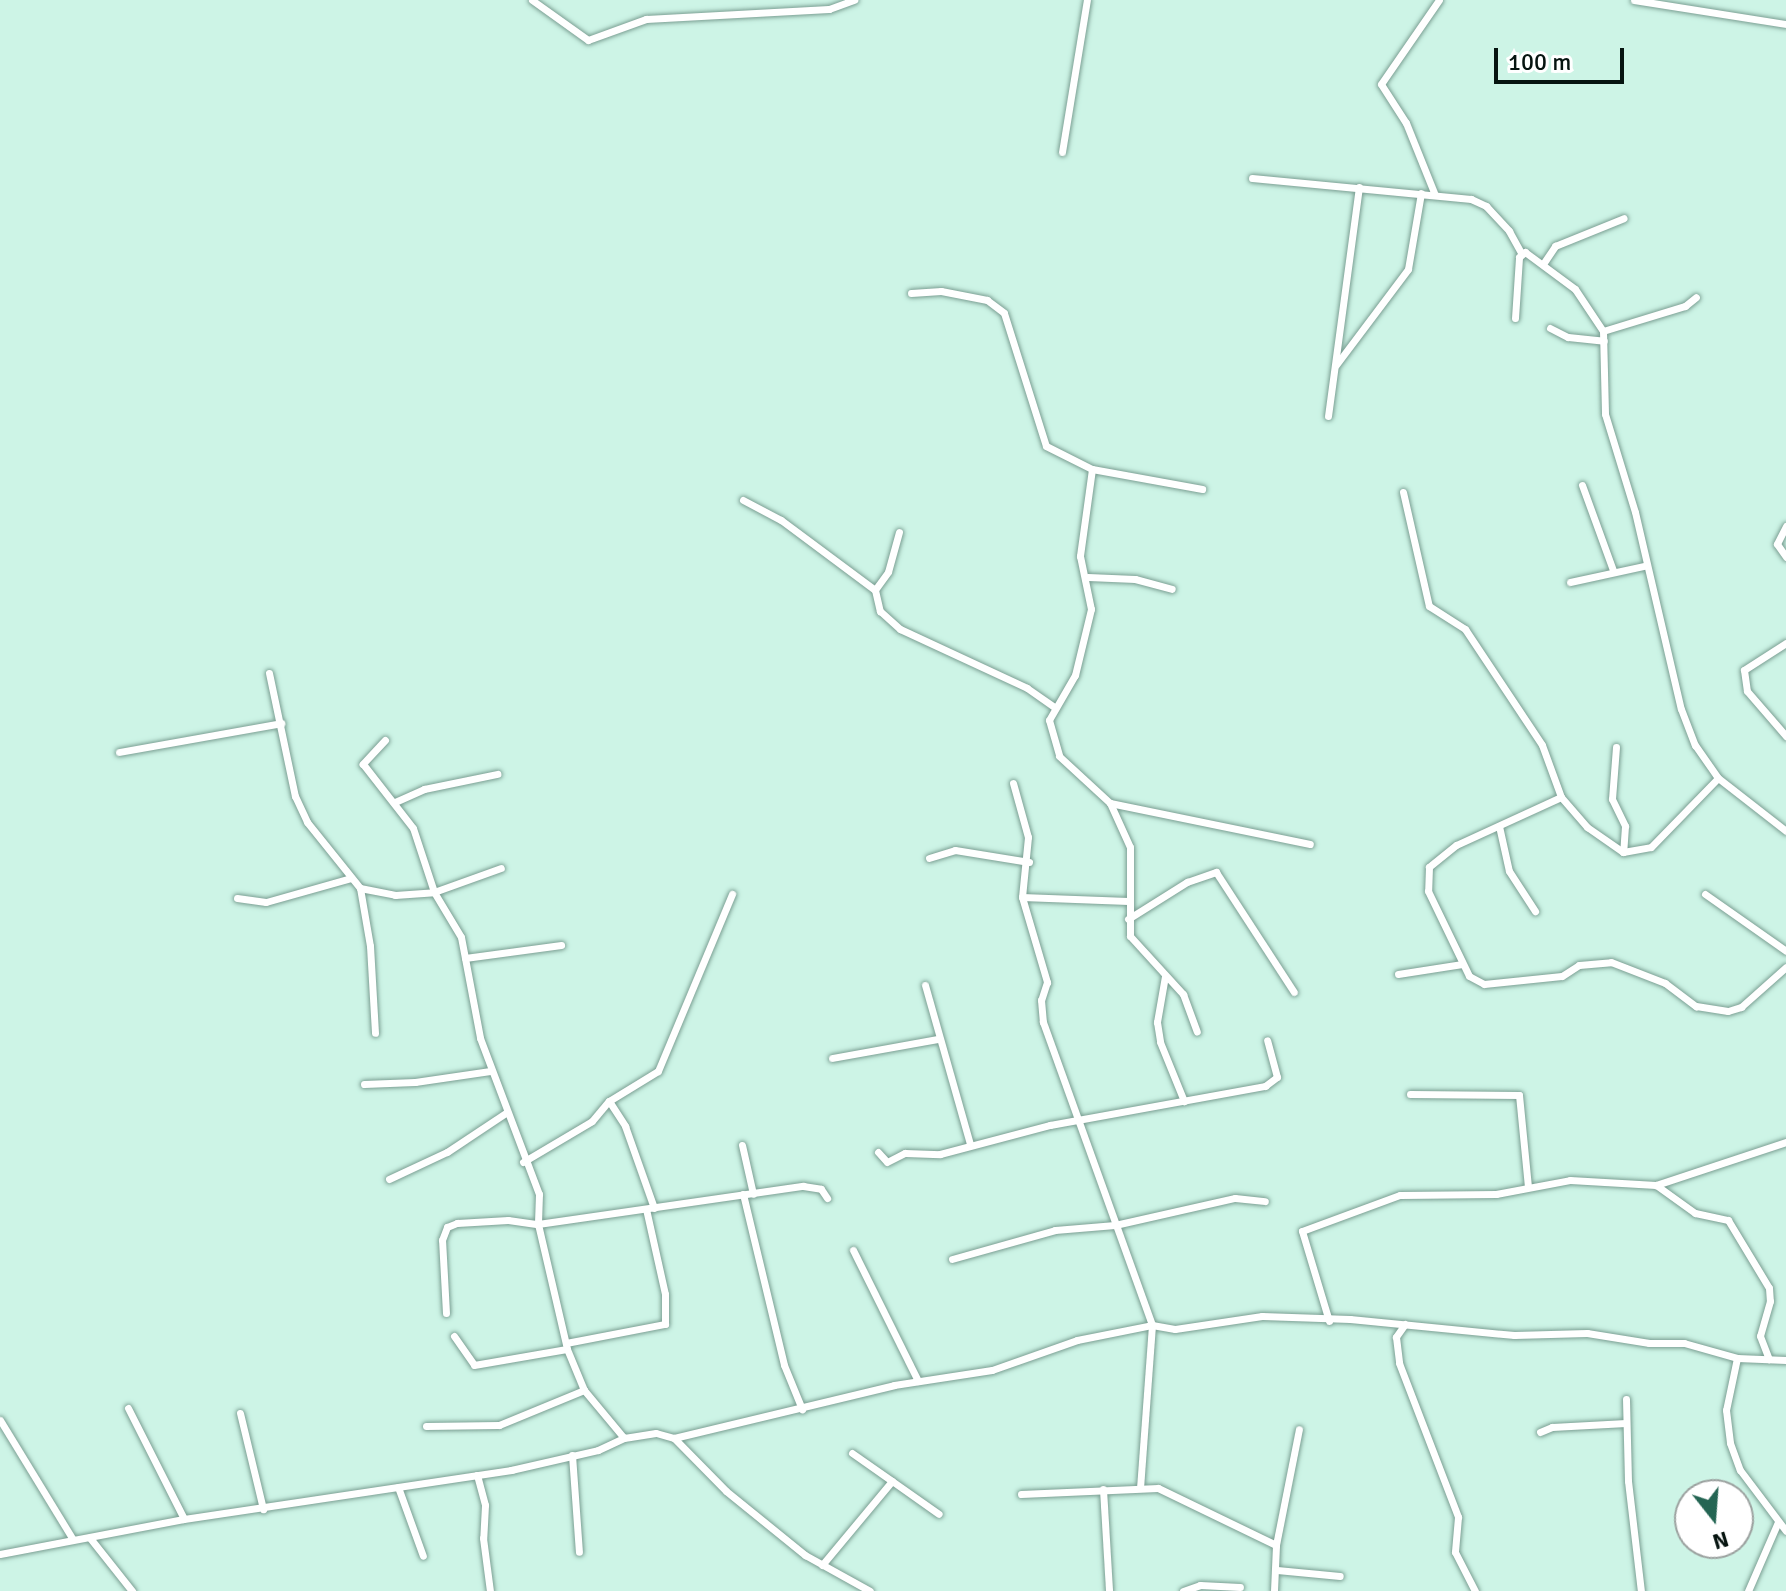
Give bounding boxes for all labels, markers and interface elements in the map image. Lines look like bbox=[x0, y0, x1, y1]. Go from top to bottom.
scale bar bbox=[1498, 32, 1628, 82]
text: 100 m bbox=[1508, 47, 1571, 77]
north arrow bbox=[1674, 1479, 1754, 1559]
text: N bbox=[1709, 1525, 1732, 1556]

